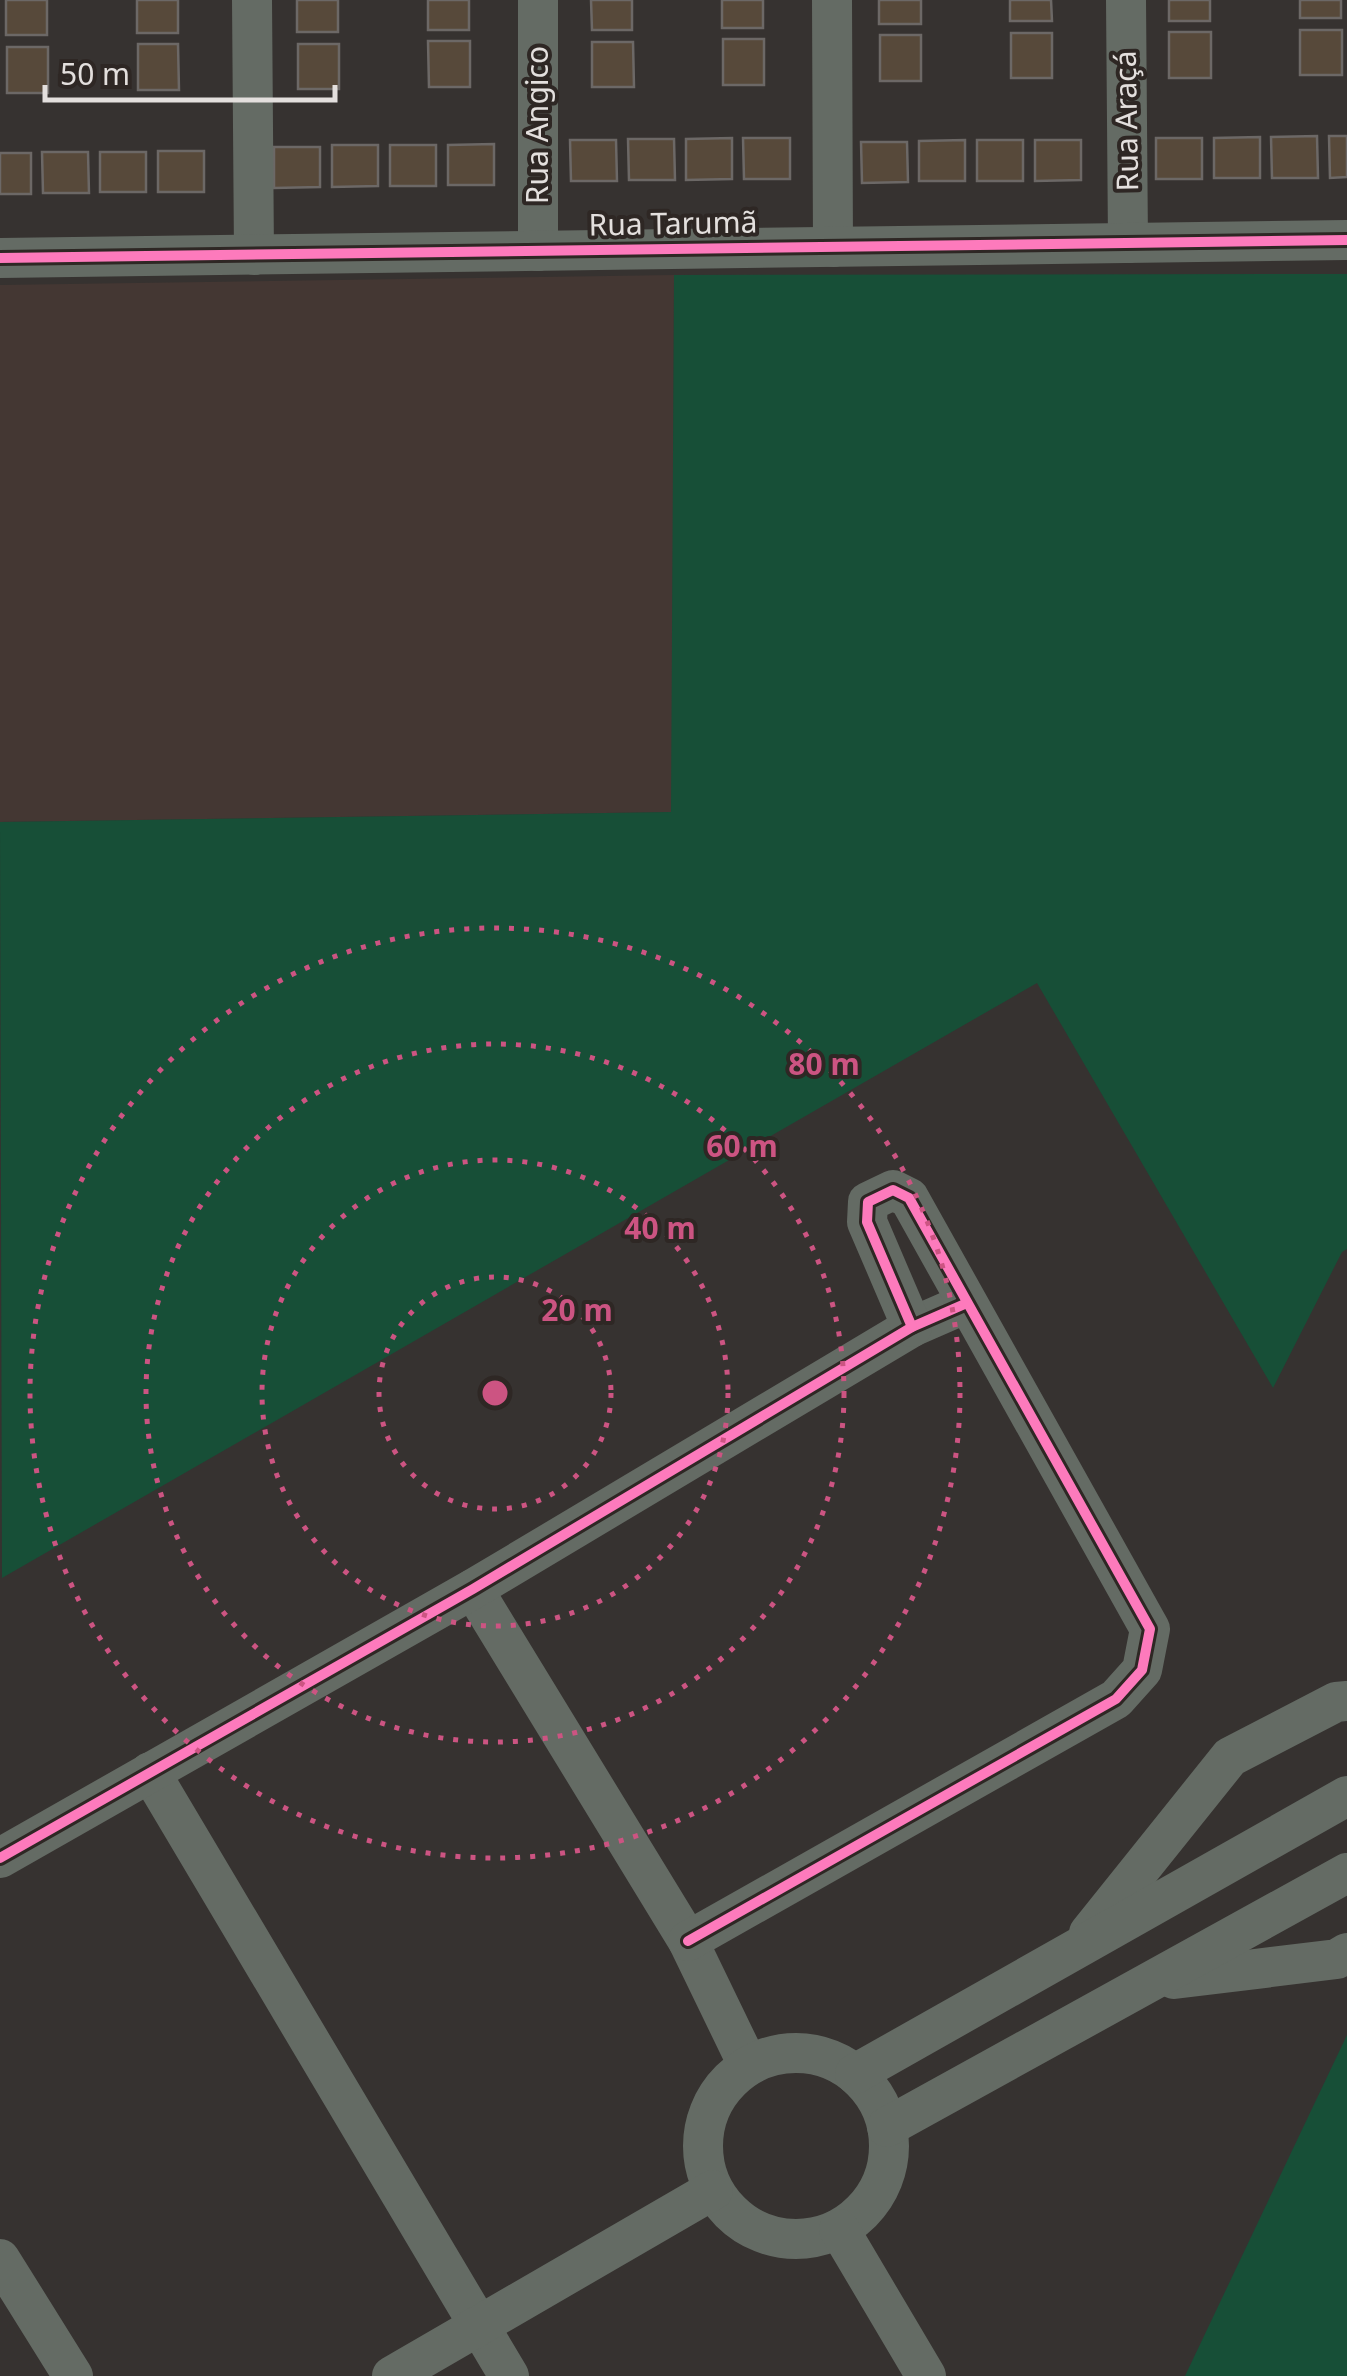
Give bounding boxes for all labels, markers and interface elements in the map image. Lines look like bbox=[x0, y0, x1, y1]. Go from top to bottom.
scale bar bbox=[45, 40, 335, 102]
street label: Rua Angico bbox=[516, 46, 557, 204]
street label: Rua Araçá bbox=[1104, 50, 1147, 192]
text: 50 m bbox=[60, 53, 130, 94]
street label: Rua Tarumã bbox=[588, 201, 758, 244]
text: 80 m bbox=[788, 1043, 860, 1084]
text: 60 m bbox=[706, 1125, 778, 1166]
text: 40 m bbox=[624, 1207, 696, 1248]
text: 20 m bbox=[541, 1289, 613, 1330]
centre of rings bbox=[477, 1375, 513, 1411]

